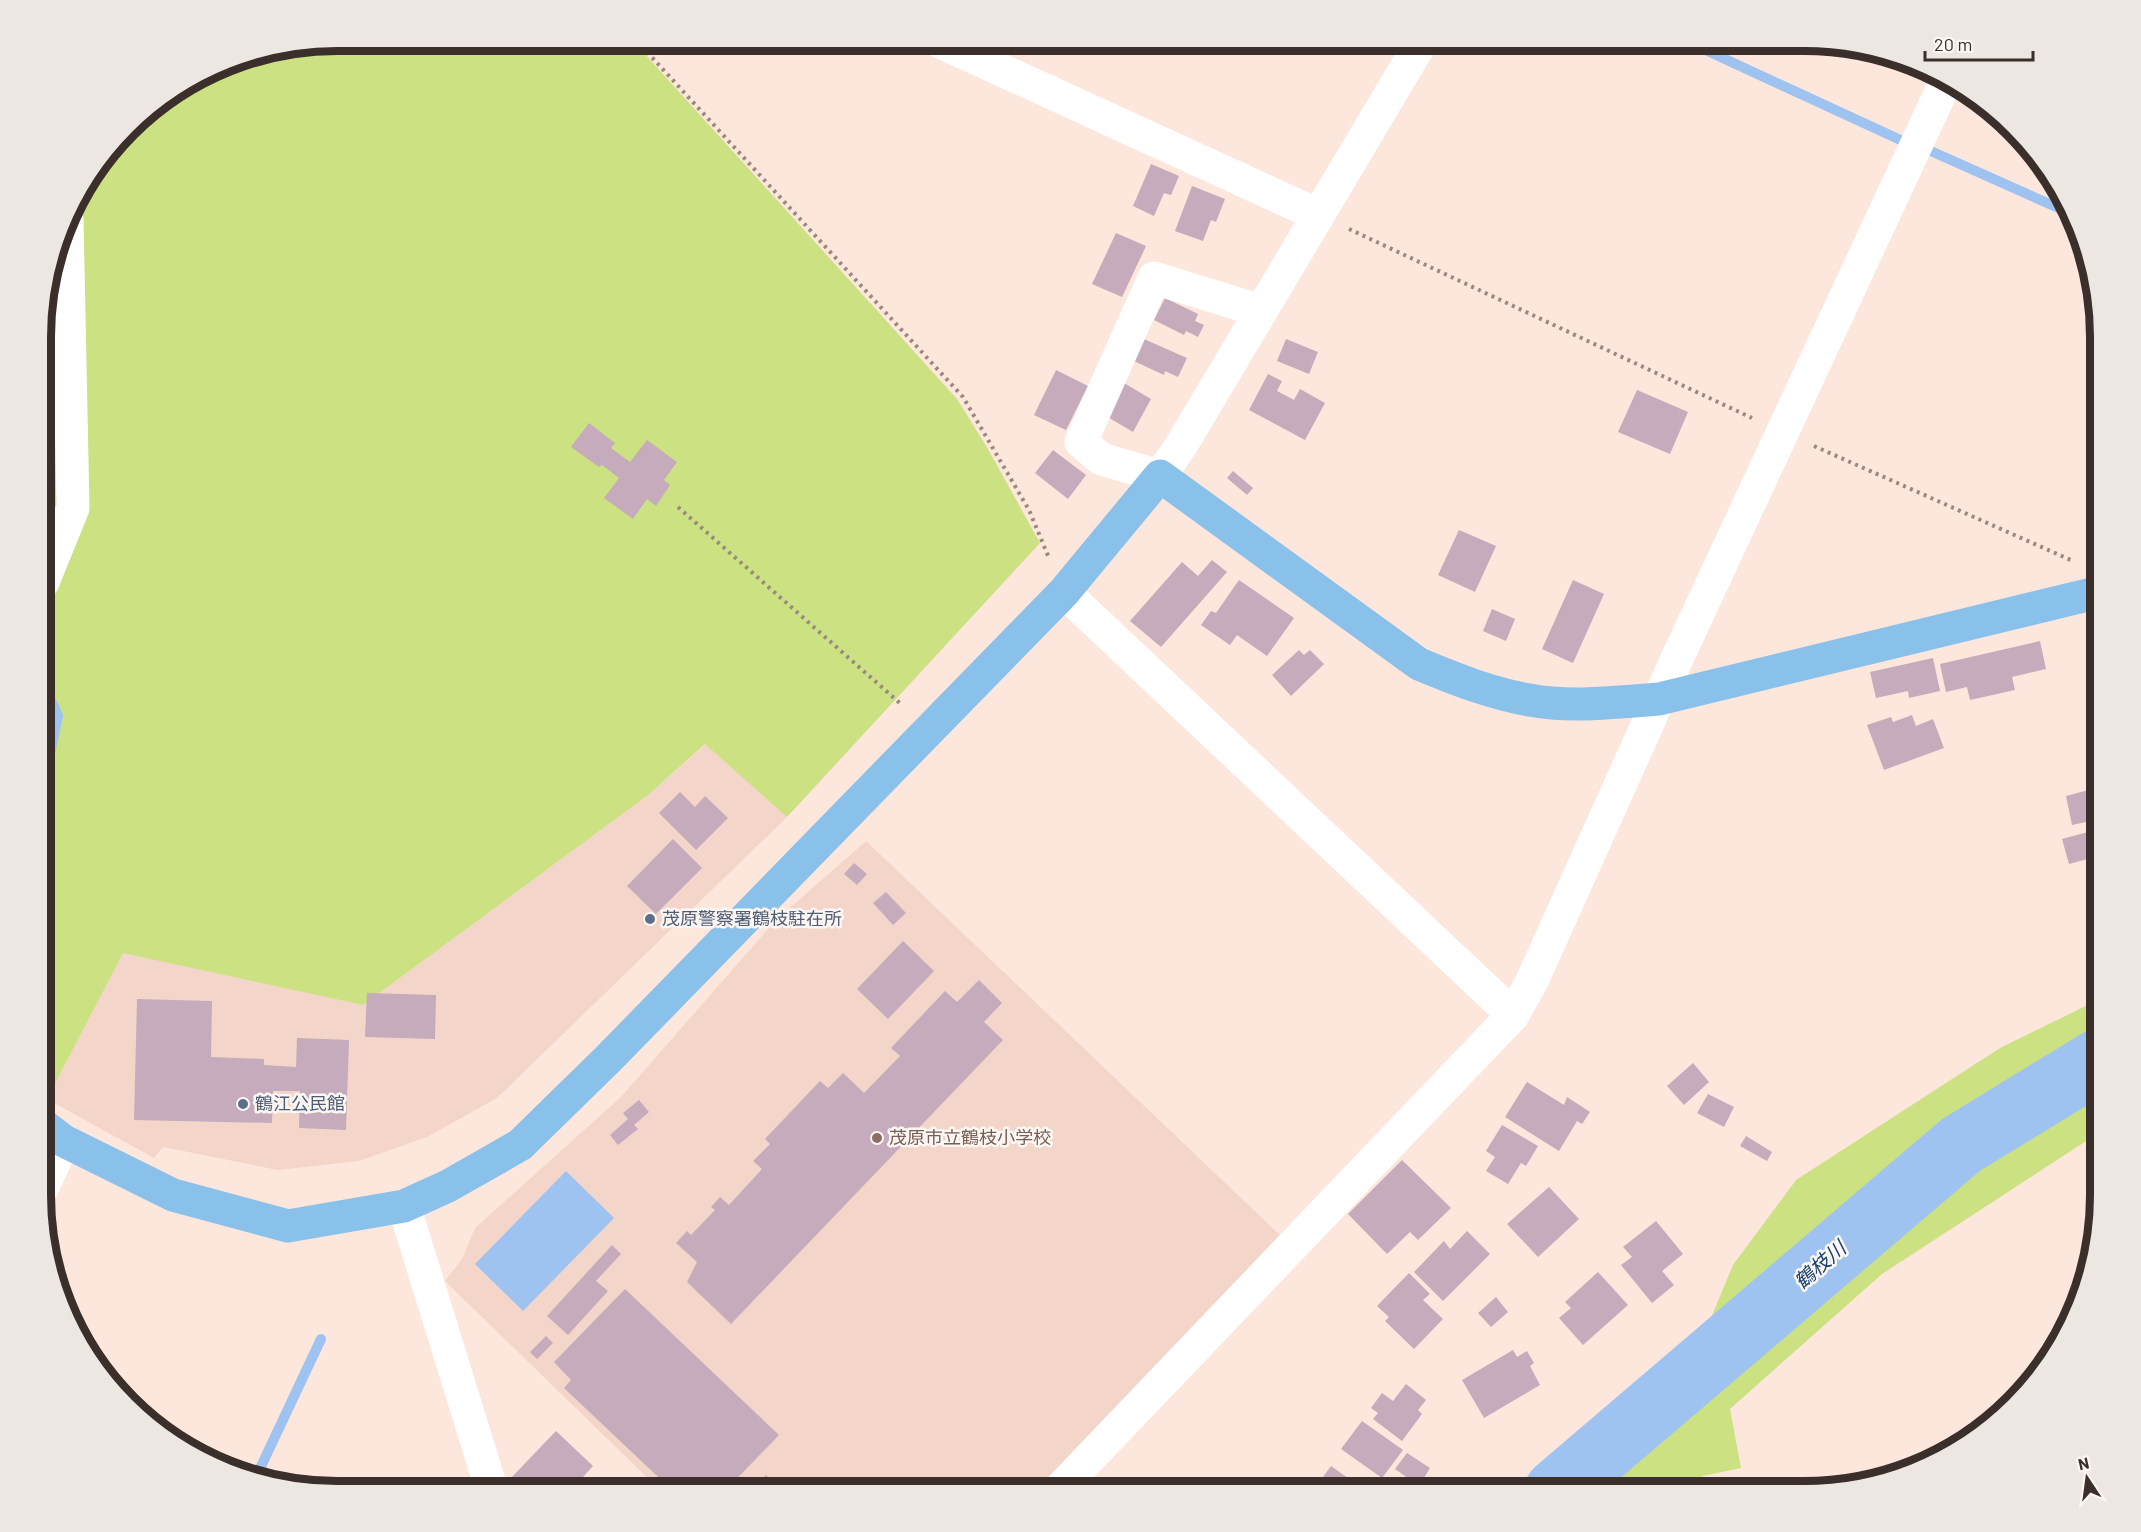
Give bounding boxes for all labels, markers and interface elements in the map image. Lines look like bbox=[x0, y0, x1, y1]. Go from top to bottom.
scale bar bbox=[1925, 24, 2033, 62]
text: 20 m bbox=[1934, 33, 1972, 55]
place label: 茂原警察署鶴枝駐在所 bbox=[662, 907, 842, 929]
marker: 茂原警察署鶴枝駐在所 bbox=[643, 912, 657, 926]
place label: 鶴江公民館 bbox=[255, 1092, 345, 1114]
marker: 鶴江公民館 bbox=[236, 1097, 250, 1111]
place label: 茂原市立鶴枝小学校 bbox=[889, 1126, 1051, 1148]
marker: 茂原市立鶴枝小学校 bbox=[870, 1131, 884, 1145]
water label: 鶴枝川 bbox=[1789, 1234, 1851, 1293]
north arrow bbox=[2057, 1448, 2117, 1508]
text: N bbox=[2076, 1452, 2091, 1473]

